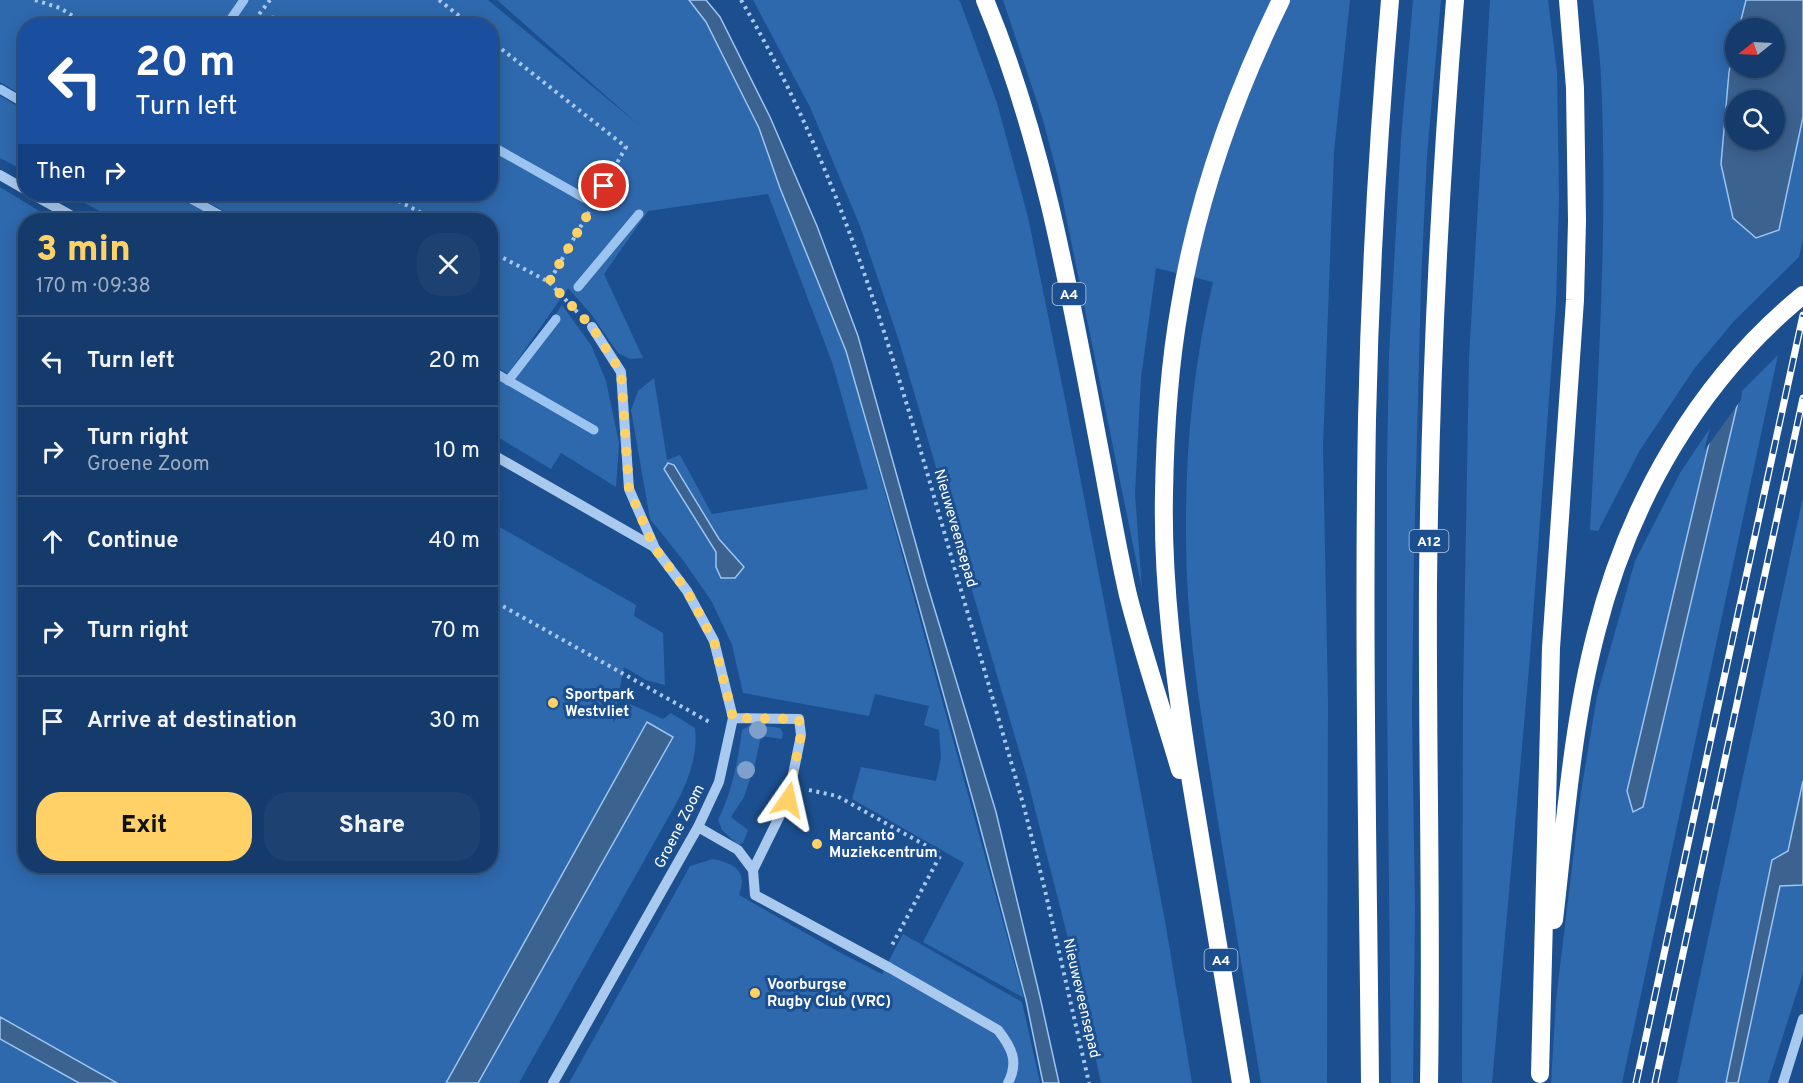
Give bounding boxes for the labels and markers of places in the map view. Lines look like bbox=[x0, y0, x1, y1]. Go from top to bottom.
pin bbox=[578, 160, 629, 211]
place label: Sportpark Westvliet bbox=[565, 686, 635, 722]
marker: Sportpark Westvliet bbox=[546, 696, 560, 710]
place label: Marcanto Muziekcentrum bbox=[829, 827, 938, 863]
marker: Marcanto Muziekcentrum bbox=[810, 837, 824, 851]
place label: Voorburgse Rugby Club (VRC) bbox=[767, 976, 891, 1012]
marker: Voorburgse Rugby Club (VRC) bbox=[748, 986, 762, 1000]

